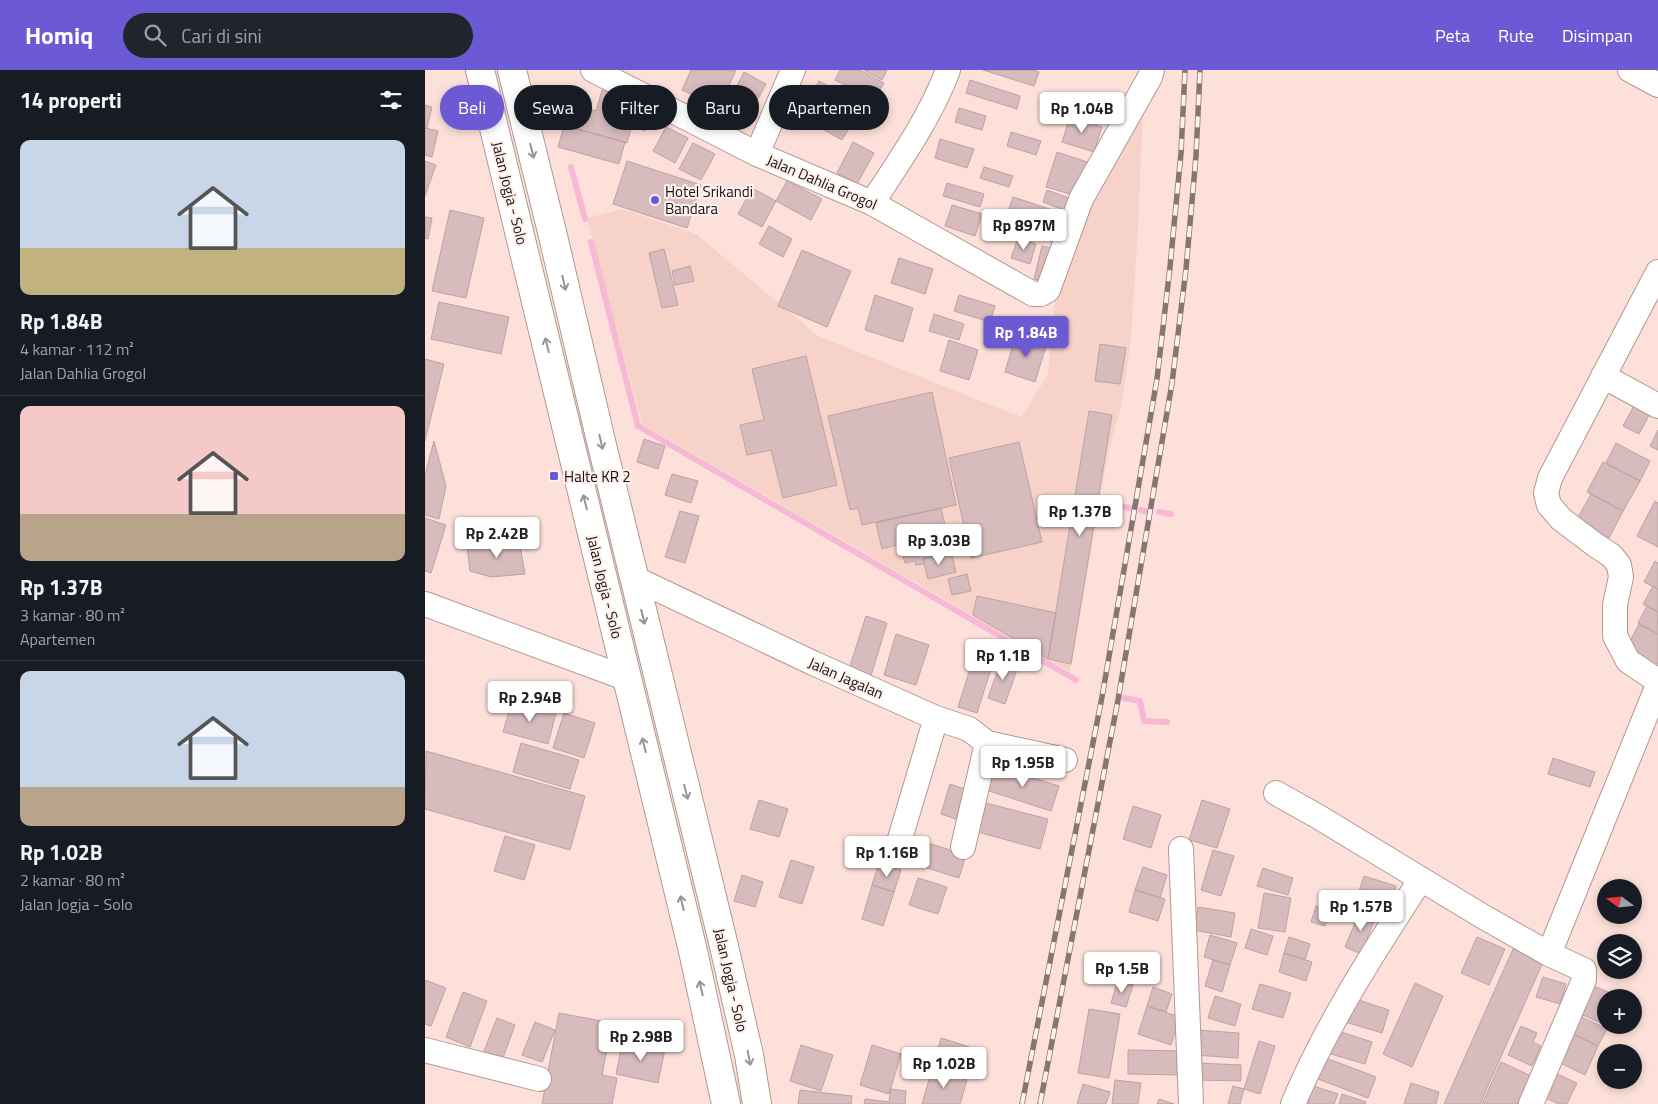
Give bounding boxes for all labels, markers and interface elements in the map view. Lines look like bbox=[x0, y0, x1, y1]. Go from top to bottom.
search box bbox=[123, 13, 473, 58]
text: Homiq bbox=[25, 17, 93, 53]
icon: search bbox=[141, 21, 169, 49]
text: Cari di sini bbox=[181, 21, 262, 50]
text: Peta bbox=[1435, 22, 1470, 49]
text: Rute bbox=[1498, 22, 1534, 49]
text: Disimpan bbox=[1562, 22, 1633, 49]
text: 14 properti bbox=[20, 84, 122, 116]
chip: Beli bbox=[440, 85, 504, 130]
chip: Sewa bbox=[514, 85, 592, 130]
chip: Filter bbox=[602, 85, 677, 130]
chip: Baru bbox=[687, 85, 759, 130]
chip: Apartemen bbox=[769, 85, 889, 130]
icon: filters bbox=[377, 86, 405, 114]
pin: Rp 1.04B bbox=[1030, 92, 1134, 134]
text: Rp 1.04B bbox=[1051, 96, 1113, 120]
street label: Jalan Jogja - Solo bbox=[486, 139, 534, 247]
one-way arrow bbox=[528, 143, 537, 159]
street label: Jalan Dahlia Grogol bbox=[763, 148, 881, 216]
icon: home bbox=[168, 173, 258, 263]
place label: Hotel Srikandi Bandara bbox=[665, 180, 753, 220]
marker: Hotel Srikandi Bandara bbox=[649, 194, 661, 206]
pin: Rp 897M bbox=[978, 208, 1070, 251]
text: Rp 897M bbox=[993, 213, 1055, 237]
one-way arrow bbox=[560, 275, 569, 291]
text: Rp 1.84B bbox=[20, 305, 103, 337]
pin: Rp 1.84B bbox=[974, 316, 1078, 358]
text: Rp 1.84B bbox=[995, 320, 1057, 344]
text: 4 kamar · 112 m² bbox=[20, 337, 134, 361]
one-way arrow bbox=[542, 337, 551, 353]
text: Jalan Dahlia Grogol bbox=[20, 361, 146, 385]
one-way arrow bbox=[597, 433, 606, 449]
icon: home bbox=[168, 438, 258, 528]
place label: Halte KR 2 bbox=[564, 465, 631, 488]
marker: Halte KR 2 bbox=[548, 470, 560, 482]
pin: Rp 1.37B bbox=[1028, 494, 1132, 537]
one-way arrow bbox=[580, 495, 589, 511]
text: Rp 1.37B bbox=[1049, 499, 1111, 523]
pin: Rp 2.42B bbox=[445, 516, 549, 559]
text: Rp 2.42B bbox=[466, 521, 528, 545]
pin: Rp 3.03B bbox=[887, 524, 991, 566]
text: Rp 3.03B bbox=[908, 528, 970, 552]
street label: Jalan Jogja - Solo bbox=[581, 533, 629, 641]
text: Rp 1.37B bbox=[20, 571, 103, 603]
text: 3 kamar · 80 m² bbox=[20, 603, 125, 627]
one-way arrow bbox=[639, 608, 649, 624]
text: Apartemen bbox=[20, 627, 95, 651]
pin: Rp 1.1B bbox=[957, 638, 1049, 681]
text: Rp 1.1B bbox=[976, 643, 1030, 667]
street label: Jalan Jagalan bbox=[805, 651, 887, 705]
pin: Rp 2.94B bbox=[478, 680, 582, 723]
text: Rp 2.94B bbox=[499, 685, 561, 709]
icon: home bbox=[168, 703, 258, 793]
one-way arrow bbox=[639, 738, 648, 754]
pin: Rp 1.95B bbox=[971, 746, 1075, 788]
text: Rp 1.95B bbox=[992, 750, 1054, 774]
one-way arrow bbox=[682, 783, 691, 799]
text: Rp 1.02B bbox=[20, 836, 103, 868]
pin: Rp 1.16B bbox=[835, 836, 939, 878]
text: Rp 1.16B bbox=[856, 840, 918, 864]
text: 2 kamar · 80 m² bbox=[20, 868, 125, 892]
north arrow bbox=[1597, 879, 1643, 924]
map controls bbox=[1597, 879, 1642, 1089]
pin: Rp 1.57B bbox=[1309, 890, 1413, 932]
text: Jalan Jogja - Solo bbox=[20, 892, 133, 916]
text: Rp 1.57B bbox=[1330, 894, 1392, 918]
one-way arrow bbox=[677, 896, 686, 912]
street label: Jalan Jogja - Solo bbox=[708, 926, 754, 1034]
button: layers bbox=[1597, 934, 1642, 979]
pin: Rp 1.5B bbox=[1076, 952, 1168, 994]
text: Rp 1.5B bbox=[1095, 956, 1149, 980]
one-way arrow bbox=[696, 980, 706, 996]
button: + bbox=[1597, 989, 1642, 1034]
pin: Rp 2.98B bbox=[589, 1020, 693, 1062]
text: Rp 2.98B bbox=[610, 1024, 672, 1048]
button: − bbox=[1597, 1044, 1642, 1089]
pin: Rp 1.02B bbox=[892, 1046, 996, 1089]
one-way arrow bbox=[745, 1049, 754, 1065]
text: Rp 1.02B bbox=[913, 1051, 975, 1075]

